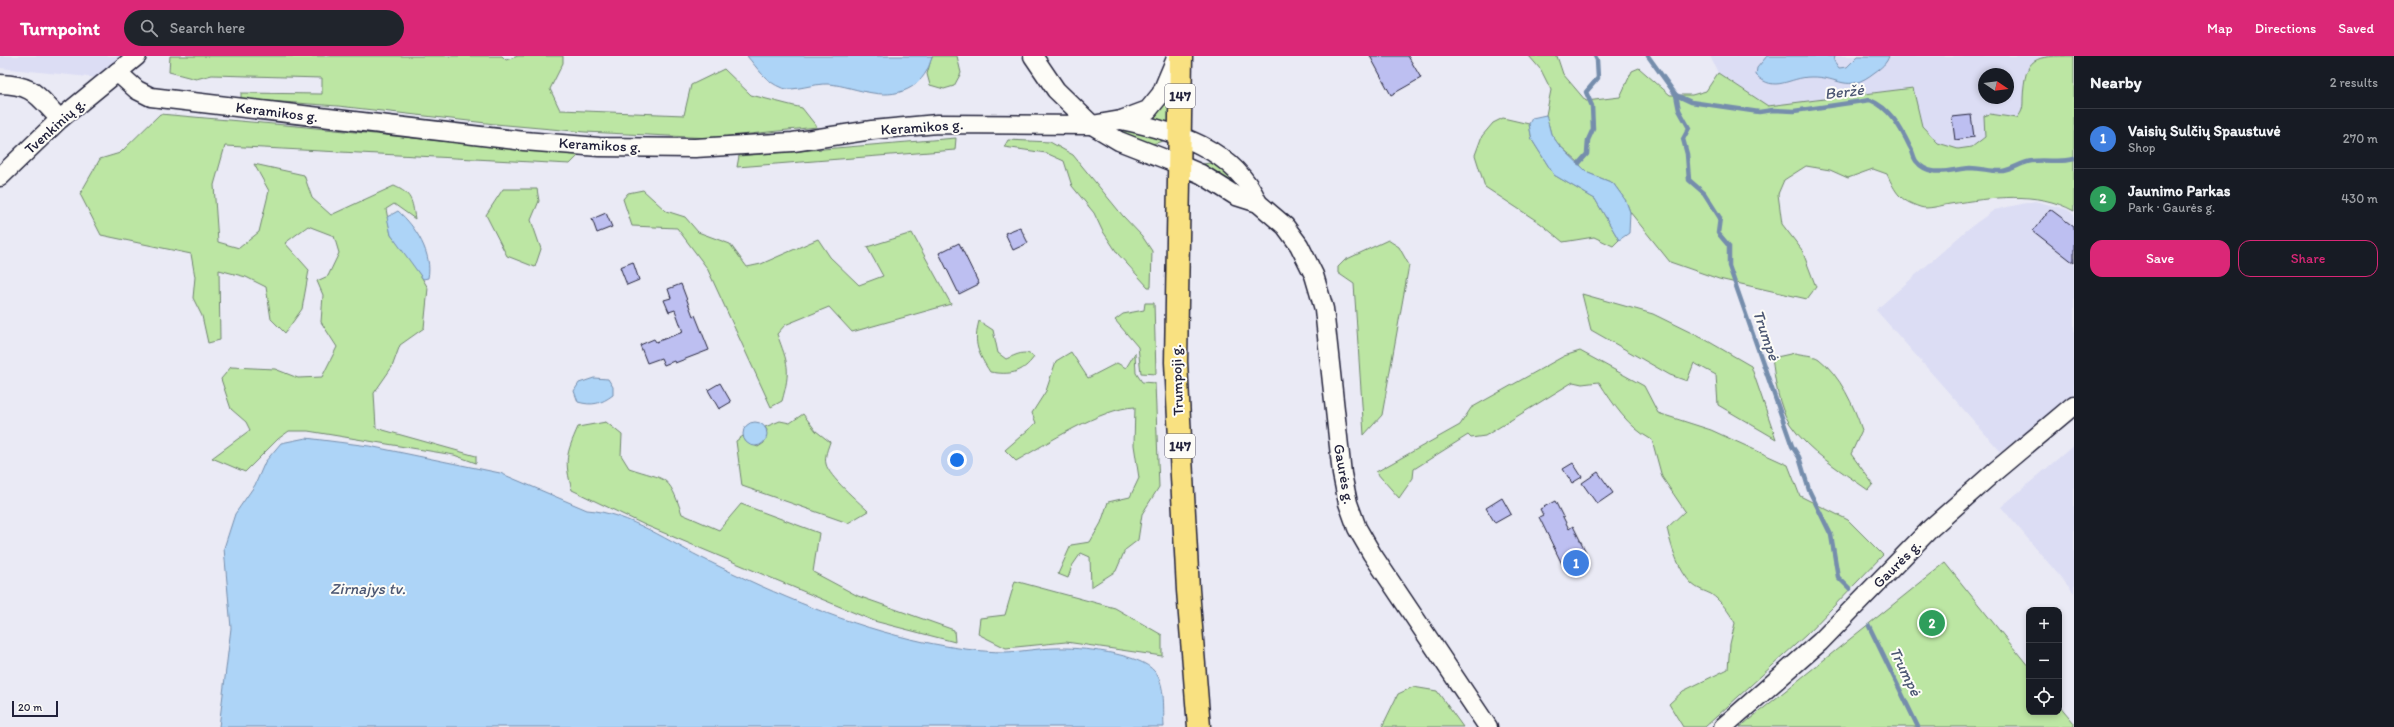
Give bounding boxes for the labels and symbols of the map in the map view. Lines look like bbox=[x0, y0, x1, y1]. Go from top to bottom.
north arrow bbox=[1978, 68, 2014, 104]
water label: Beržė bbox=[1823, 80, 1866, 103]
road number: 147 bbox=[1165, 84, 1195, 108]
street label: Tvenkinių g. bbox=[21, 94, 89, 158]
street label: Keramikos g. bbox=[235, 98, 319, 126]
street label: Keramikos g. bbox=[880, 115, 964, 139]
street label: Keramikos g. bbox=[558, 134, 642, 156]
water label: Trumpė bbox=[1749, 307, 1784, 364]
street label: Trumpoji g. bbox=[1167, 344, 1187, 416]
road number: 147 bbox=[1165, 434, 1195, 458]
street label: Gaurės g. bbox=[1330, 442, 1358, 506]
your location bbox=[947, 450, 967, 470]
street label: Gaurės g. bbox=[1869, 536, 1925, 592]
pin: 1 bbox=[1563, 548, 1589, 578]
water label: Zirnajys tv. bbox=[330, 579, 406, 598]
pin: 2 bbox=[1919, 608, 1945, 638]
water label: Trumpė bbox=[1886, 644, 1926, 700]
scale bar bbox=[12, 699, 58, 718]

